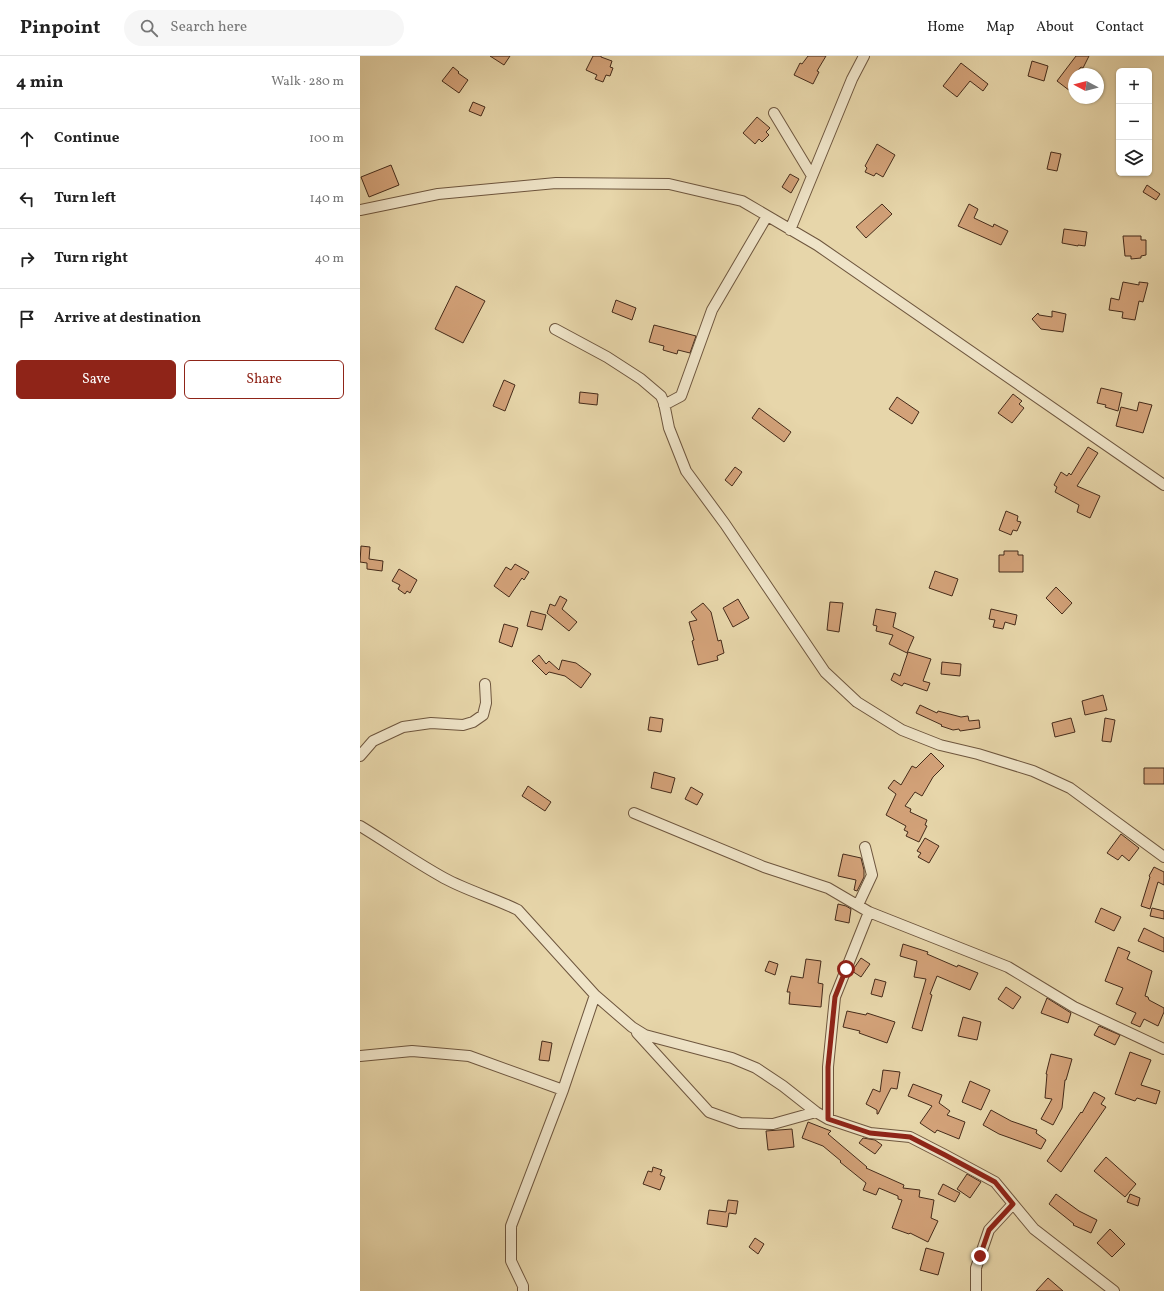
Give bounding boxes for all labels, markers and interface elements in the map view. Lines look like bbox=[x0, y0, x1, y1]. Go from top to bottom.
search box bbox=[124, 10, 404, 46]
text: Pinpoint bbox=[20, 15, 100, 41]
icon: search bbox=[138, 17, 160, 39]
text: Search here bbox=[170, 17, 247, 38]
text: Home bbox=[927, 18, 964, 37]
text: Map bbox=[986, 18, 1014, 37]
text: About bbox=[1036, 18, 1074, 37]
text: Contact bbox=[1096, 18, 1144, 37]
north arrow bbox=[1068, 68, 1104, 104]
map controls bbox=[1116, 68, 1152, 176]
button: + bbox=[1116, 68, 1152, 104]
text: 4 min bbox=[16, 71, 63, 94]
text: Walk · 280 m bbox=[271, 73, 344, 91]
button: − bbox=[1116, 104, 1152, 140]
icon: ahead bbox=[16, 128, 38, 150]
text: Continue bbox=[54, 128, 119, 149]
text: 100 m bbox=[309, 130, 344, 148]
button: layers bbox=[1116, 140, 1152, 176]
icon: left bbox=[16, 188, 38, 210]
text: Turn left bbox=[54, 188, 116, 209]
text: 140 m bbox=[310, 190, 344, 208]
icon: right bbox=[16, 248, 38, 270]
text: Turn right bbox=[54, 248, 128, 269]
text: 40 m bbox=[315, 250, 344, 268]
icon: arrive bbox=[16, 308, 38, 330]
text: Arrive at destination bbox=[54, 308, 201, 329]
button: Save bbox=[16, 360, 176, 399]
button: Share bbox=[184, 360, 344, 399]
route start bbox=[837, 960, 855, 978]
route end bbox=[971, 1247, 989, 1265]

